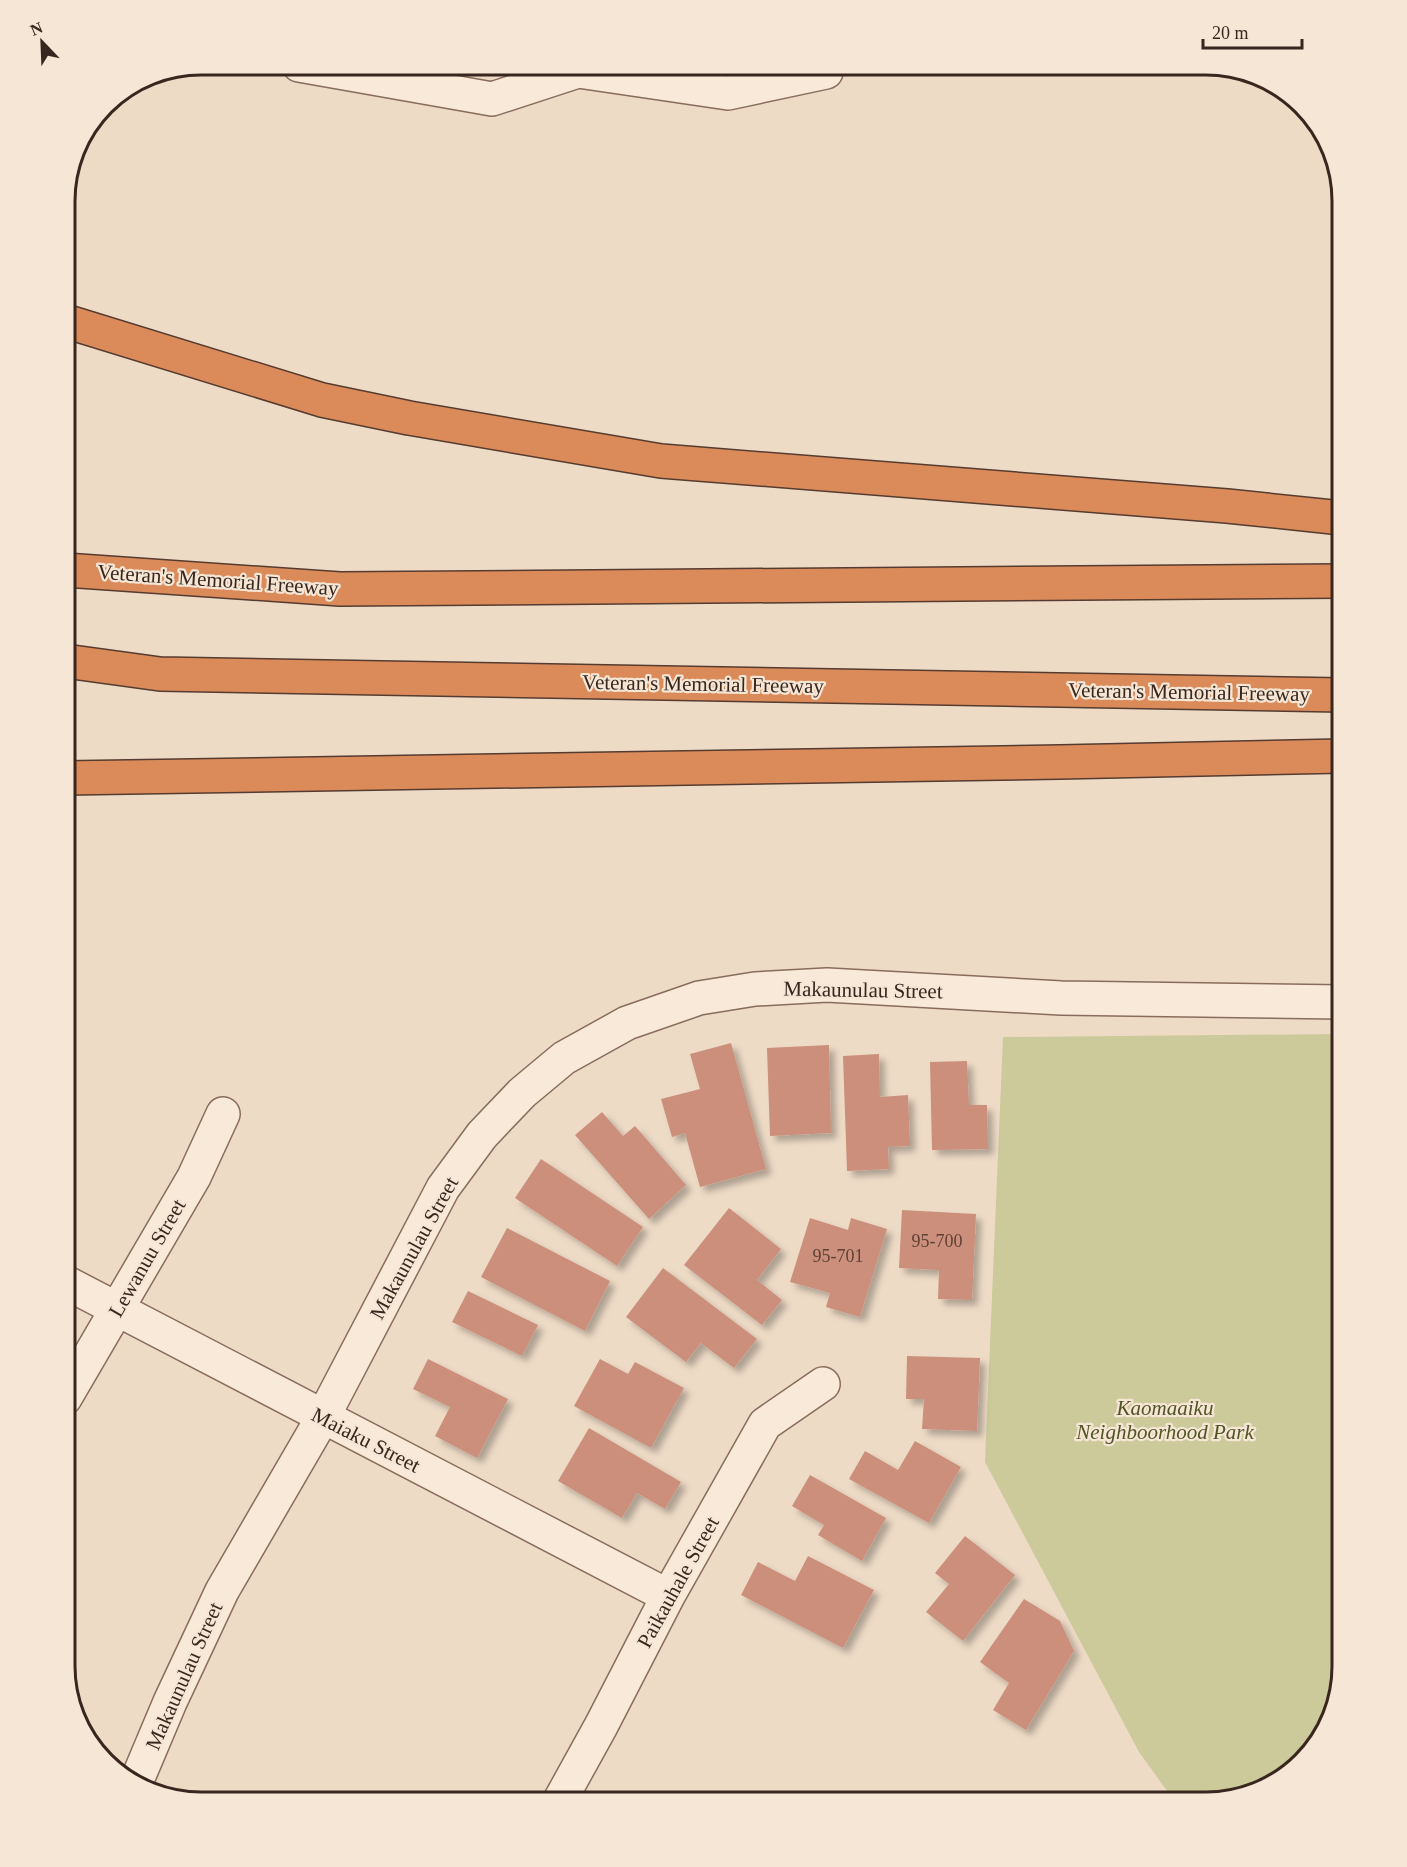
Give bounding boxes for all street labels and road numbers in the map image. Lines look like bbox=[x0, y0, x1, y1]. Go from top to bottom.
street label: Veteran's Memorial Freeway bbox=[97, 560, 340, 600]
street label: Veteran's Memorial Freeway bbox=[582, 670, 825, 698]
street label: Veteran's Memorial Freeway bbox=[1068, 678, 1311, 706]
street label: Makaunulau Street bbox=[783, 977, 943, 1003]
street label: Makaunulau Street bbox=[365, 1172, 463, 1323]
street label: Lewanuu Street bbox=[104, 1195, 191, 1321]
street label: Maiaku Street bbox=[308, 1402, 424, 1478]
street label: Paikauhale Street bbox=[632, 1512, 724, 1652]
street label: Makaunulau Street bbox=[141, 1598, 227, 1754]

